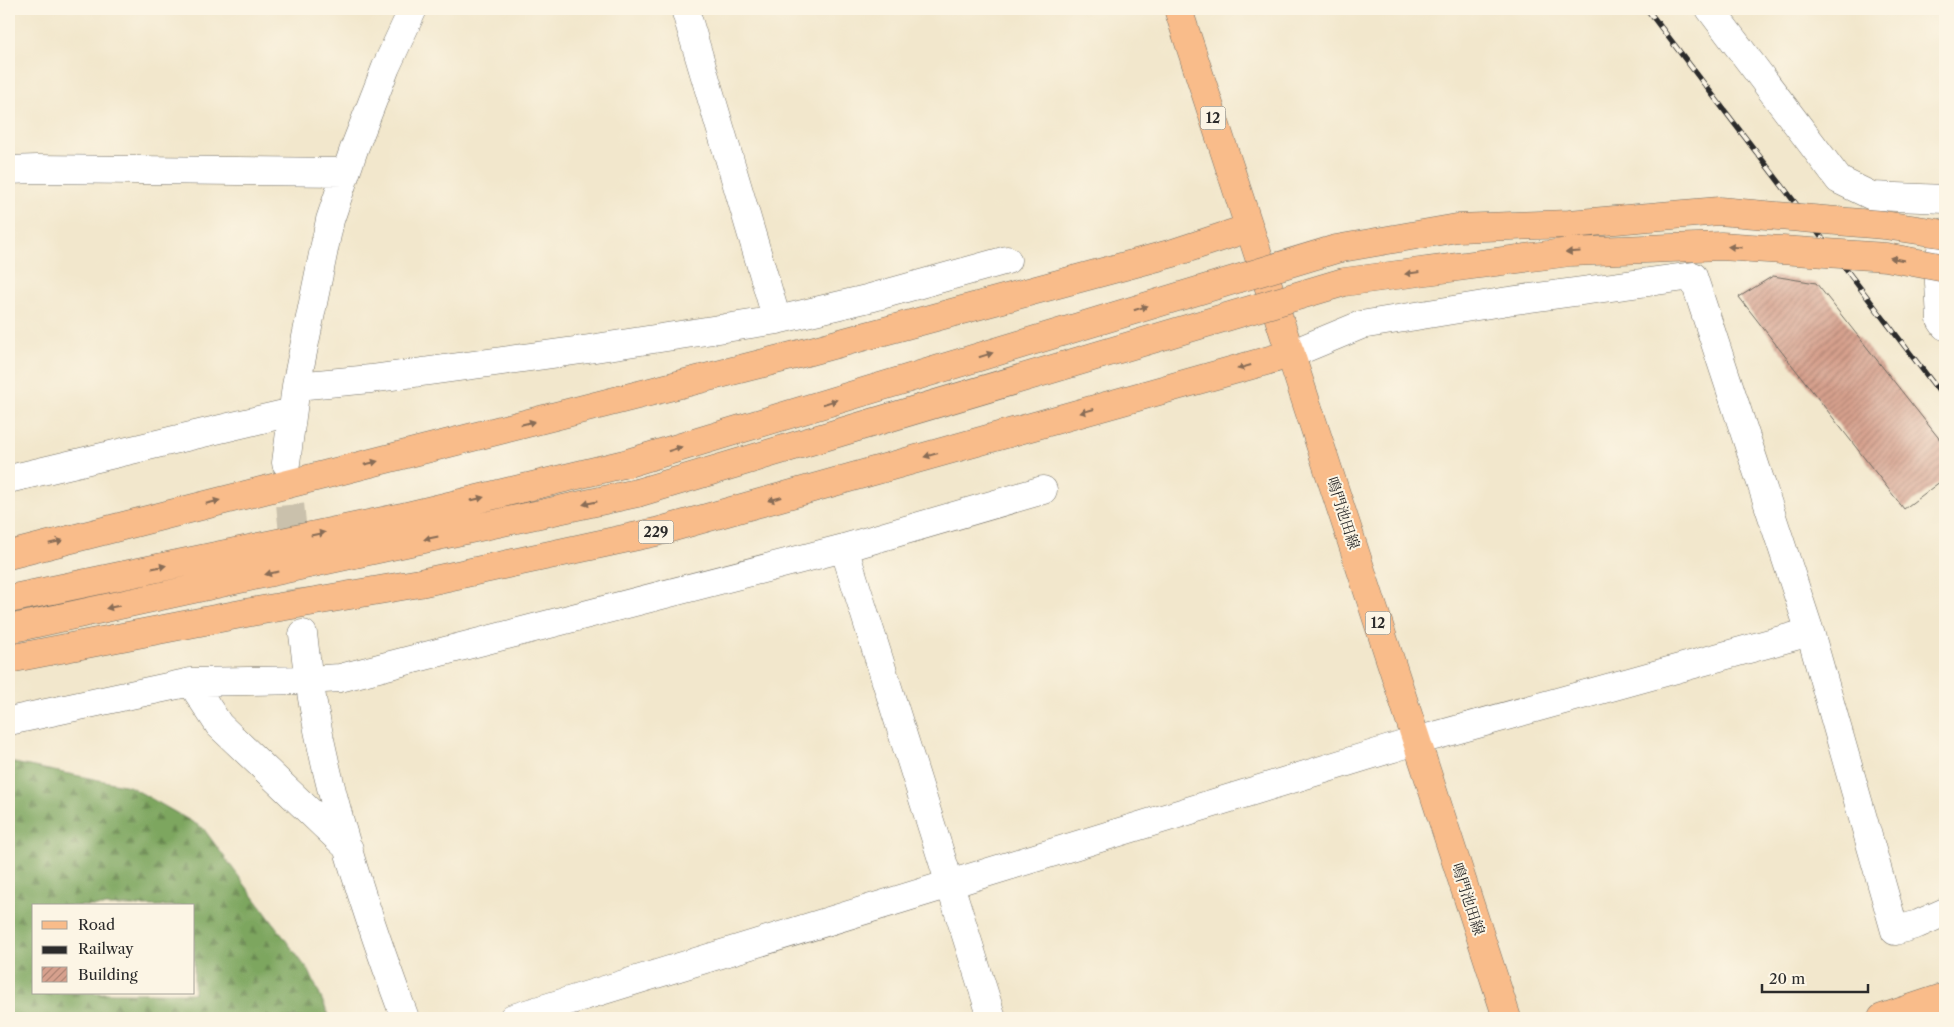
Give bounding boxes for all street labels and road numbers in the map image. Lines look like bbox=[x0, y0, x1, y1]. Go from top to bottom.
road number: 12 bbox=[1200, 106, 1226, 130]
street label: 鳴門池田線 bbox=[1323, 474, 1364, 551]
road number: 229 bbox=[638, 520, 674, 544]
road number: 12 bbox=[1366, 612, 1390, 634]
street label: 鳴門池田線 bbox=[1448, 860, 1489, 937]

